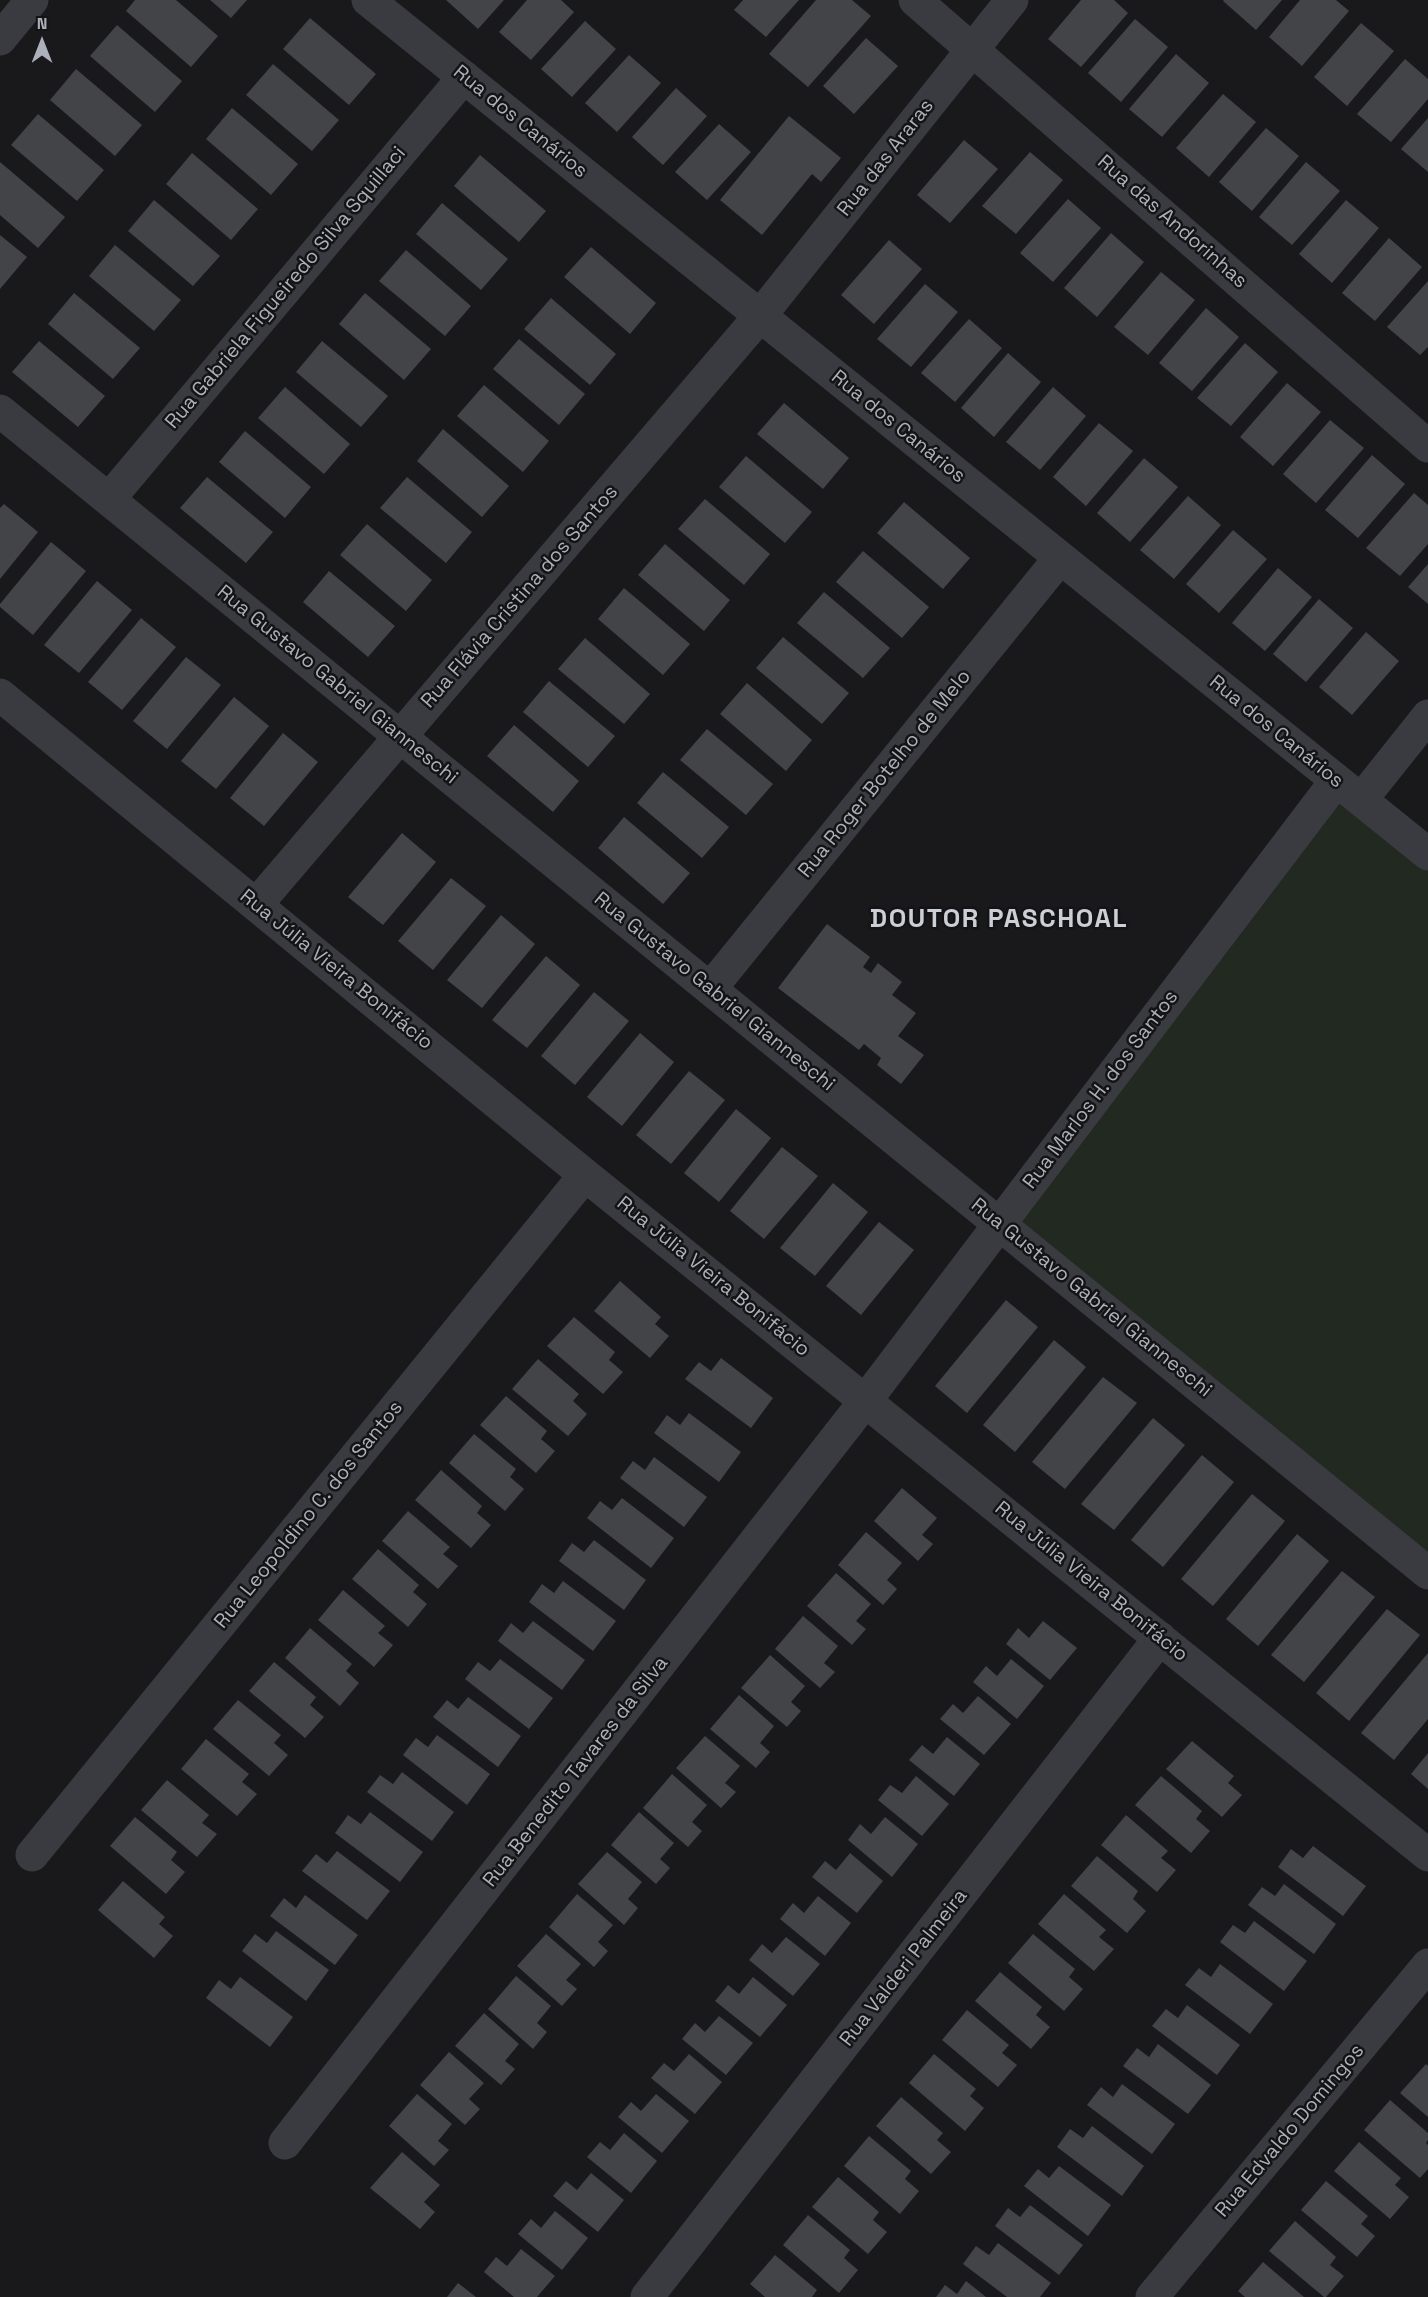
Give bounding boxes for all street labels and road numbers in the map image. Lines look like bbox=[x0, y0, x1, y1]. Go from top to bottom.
street label: Rua dos Canários bbox=[448, 60, 592, 184]
street label: Rua das Araras bbox=[833, 95, 939, 221]
street label: Rua Gabriela Figueiredo Silva Squillaci bbox=[161, 142, 411, 434]
street label: Rua das Andorinhas bbox=[1092, 150, 1252, 294]
street label: Rua dos Canários bbox=[826, 365, 970, 489]
street label: Rua Flávia Cristina dos Santos bbox=[417, 481, 623, 713]
street label: Rua Gustavo Gabriel Gianneschi bbox=[212, 580, 462, 790]
street label: Rua Roger Botelho de Melo bbox=[794, 665, 976, 883]
street label: Rua dos Canários bbox=[1204, 670, 1348, 794]
street label: Rua Júlia Vieira Bonifácio bbox=[235, 885, 437, 1055]
street label: Rua Gustavo Gabriel Gianneschi bbox=[589, 887, 839, 1097]
street label: Rua Marlos H. dos Santos bbox=[1018, 986, 1184, 1194]
street label: Rua Júlia Vieira Bonifácio bbox=[612, 1192, 814, 1362]
street label: Rua Gustavo Gabriel Gianneschi bbox=[966, 1193, 1216, 1403]
street label: Rua Leopoldino C. dos Santos bbox=[210, 1396, 408, 1634]
street label: Rua Júlia Vieira Bonifácio bbox=[990, 1497, 1192, 1667]
street label: Rua Benedito Tavares da Silva bbox=[479, 1652, 673, 1892]
street label: Rua Valderi Palmeira bbox=[835, 1885, 973, 2051]
street label: Rua Edvaldo Domingos bbox=[1211, 2040, 1369, 2222]

